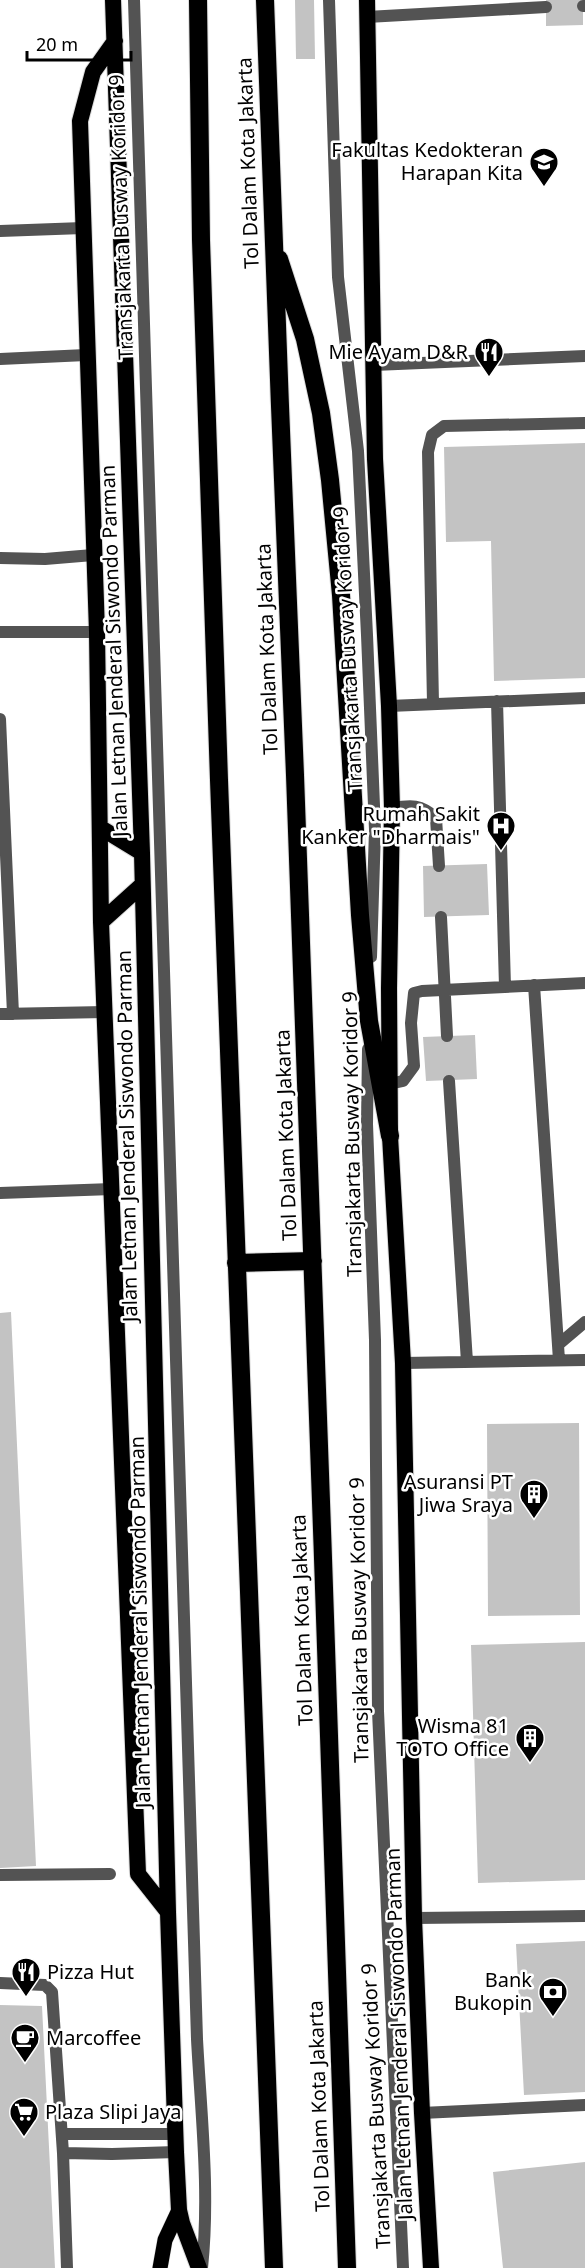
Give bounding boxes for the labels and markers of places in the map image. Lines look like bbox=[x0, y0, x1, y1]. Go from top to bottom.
place label: Fakultas Kedokteran Harapan Kita bbox=[331, 136, 523, 186]
school or university icon: Fakultas Kedokteran Harapan Kita bbox=[528, 146, 560, 188]
restaurant icon: Mie Ayam D&R bbox=[473, 336, 505, 378]
place label: Mie Ayam D&R bbox=[328, 338, 469, 365]
place label: Rumah Sakit Kanker "Dharmais" bbox=[301, 800, 480, 850]
hospital icon: Rumah Sakit Kanker "Dharmais" bbox=[485, 810, 517, 852]
place label: Asuransi PT Jiwa Sraya bbox=[404, 1468, 513, 1518]
building icon: Asuransi PT Jiwa Sraya bbox=[518, 1478, 550, 1520]
place label: Wisma 81 TOTO Office bbox=[396, 1712, 509, 1762]
building icon: Wisma 81 TOTO Office bbox=[514, 1722, 546, 1764]
restaurant icon: Pizza Hut bbox=[10, 1956, 42, 1998]
place label: Pizza Hut bbox=[47, 1958, 134, 1985]
place label: Bank Bukopin bbox=[454, 1966, 532, 2016]
bank icon: Bank Bukopin bbox=[537, 1976, 569, 2018]
cafe icon: Marcoffee bbox=[9, 2022, 41, 2064]
place label: Marcoffee bbox=[46, 2024, 141, 2051]
supermarket icon: Plaza Slipi Jaya bbox=[8, 2096, 40, 2138]
place label: Plaza Slipi Jaya bbox=[45, 2098, 181, 2125]

